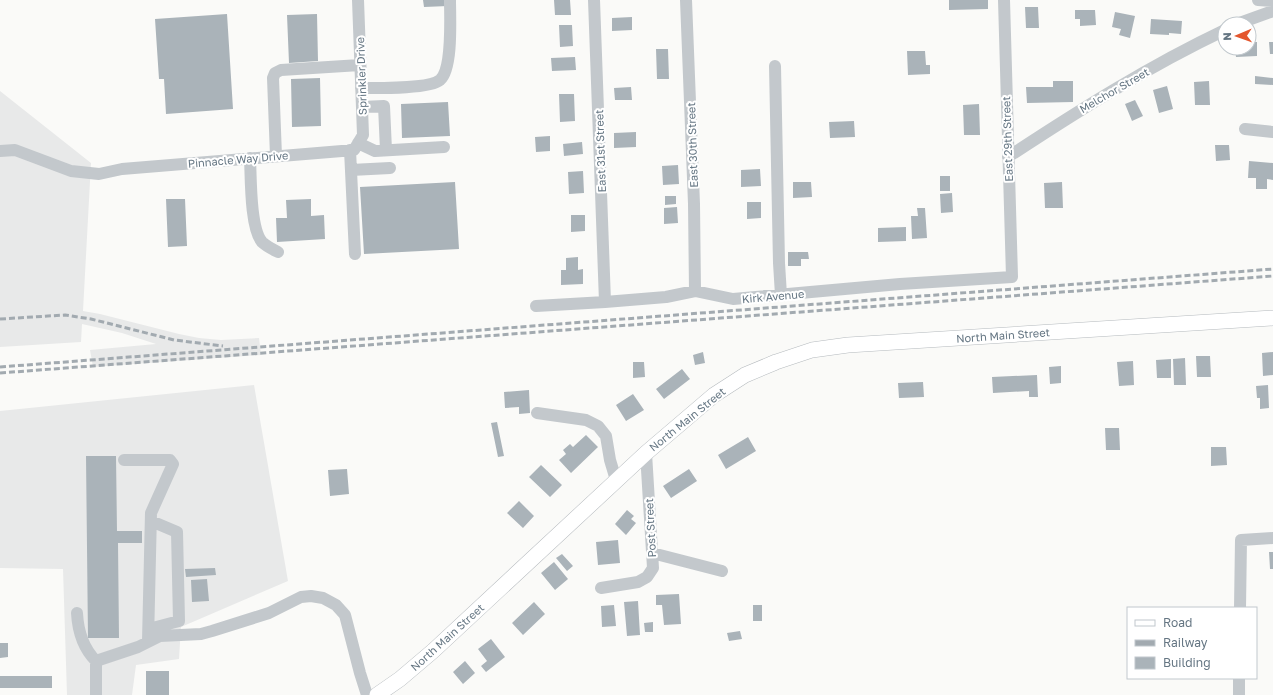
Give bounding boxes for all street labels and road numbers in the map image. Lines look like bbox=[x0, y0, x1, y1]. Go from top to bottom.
street label: Sprinkler Drive bbox=[353, 37, 369, 115]
street label: Melchor Street bbox=[1077, 65, 1151, 115]
street label: East 29th Street bbox=[999, 96, 1015, 182]
street label: East 30th Street bbox=[684, 102, 700, 188]
street label: East 31st Street bbox=[592, 109, 608, 193]
street label: Pinnacle Way Drive bbox=[187, 148, 289, 170]
street label: Kirk Avenue bbox=[741, 287, 805, 305]
street label: North Main Street bbox=[956, 325, 1050, 345]
street label: North Main Street bbox=[646, 384, 728, 454]
street label: Post Street bbox=[642, 498, 658, 558]
street label: North Main Street bbox=[408, 601, 486, 673]

